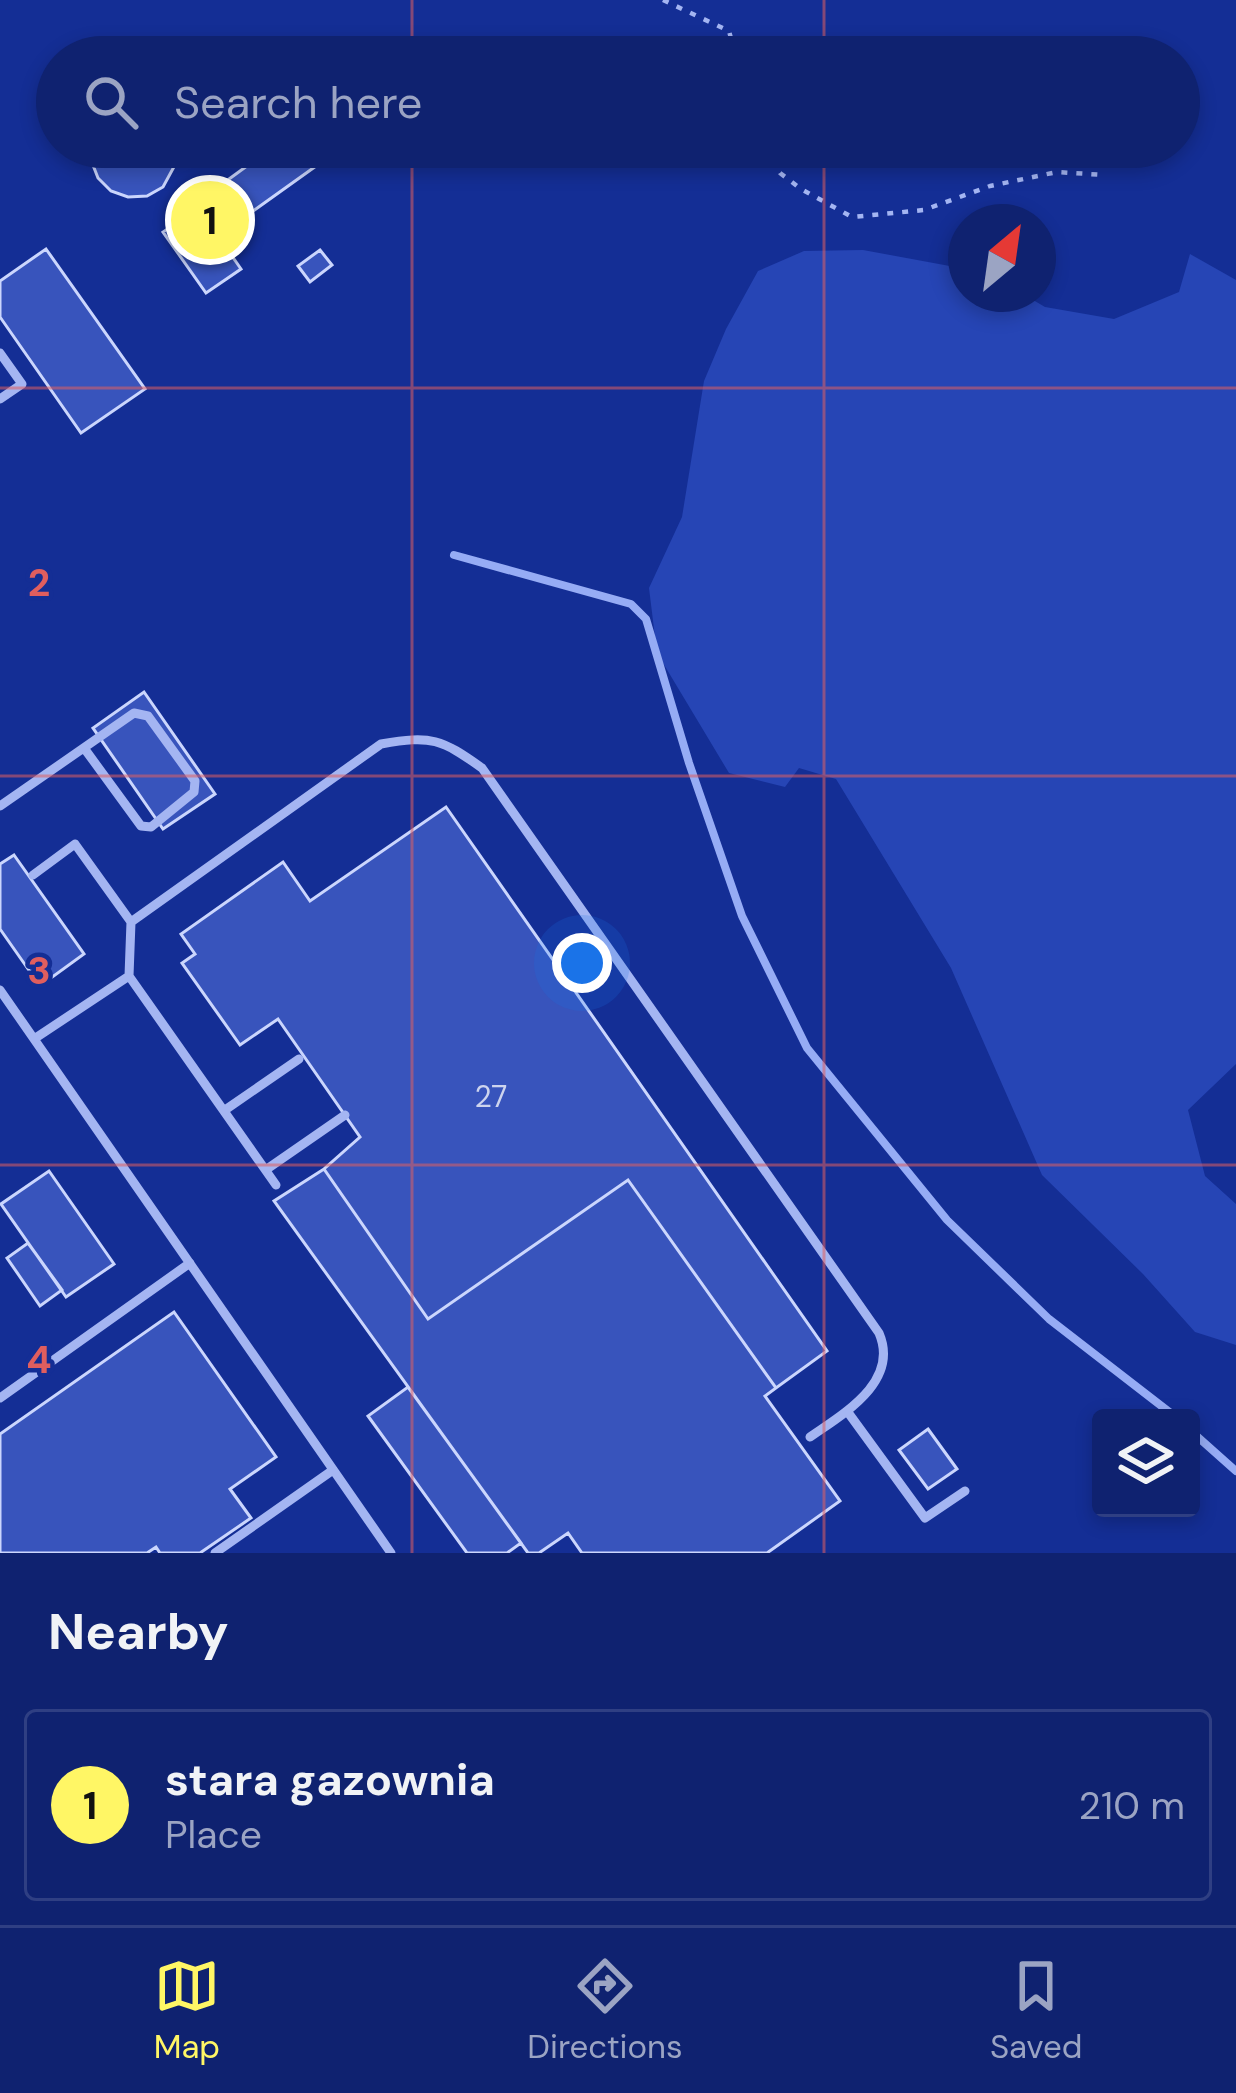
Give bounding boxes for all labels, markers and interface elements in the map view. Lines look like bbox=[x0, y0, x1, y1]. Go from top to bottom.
search box bbox=[36, 36, 1200, 168]
icon: search bbox=[78, 69, 144, 135]
text: Search here bbox=[174, 73, 422, 132]
pin: 1 bbox=[171, 175, 249, 265]
north arrow bbox=[948, 204, 1056, 312]
text: 2 bbox=[28, 557, 50, 608]
your location bbox=[552, 933, 612, 993]
text: 3 bbox=[27, 945, 51, 996]
house number: 27 bbox=[475, 1077, 507, 1116]
text: 4 bbox=[26, 1334, 52, 1385]
map controls bbox=[1092, 1409, 1200, 1517]
button: layers bbox=[1092, 1409, 1200, 1517]
text: Nearby bbox=[48, 1598, 229, 1665]
text: stara gazownia bbox=[165, 1750, 495, 1809]
text: 1 bbox=[83, 1780, 97, 1831]
text: 210 m bbox=[1079, 1780, 1185, 1831]
text: Place bbox=[165, 1809, 262, 1860]
tab: Map bbox=[154, 1953, 220, 2068]
tab: Directions bbox=[527, 1953, 683, 2068]
tab: Saved bbox=[990, 1953, 1082, 2068]

